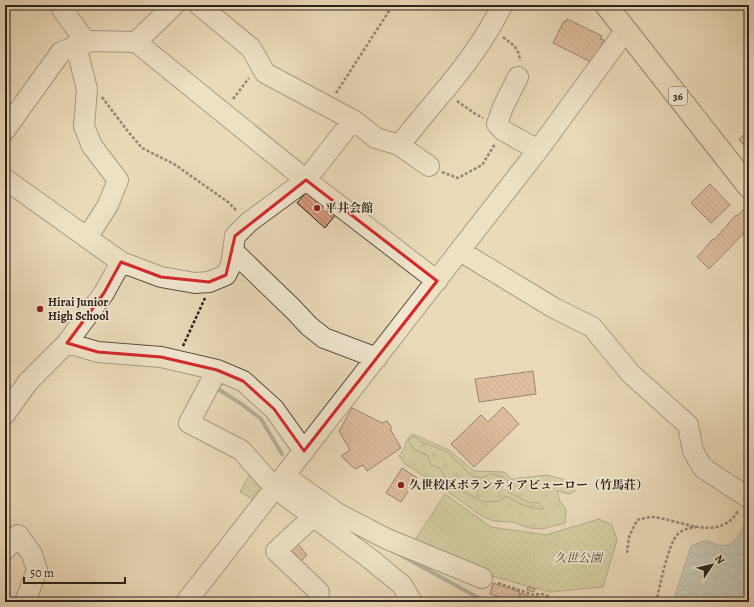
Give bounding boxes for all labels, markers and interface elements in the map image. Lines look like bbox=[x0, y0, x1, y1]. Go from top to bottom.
road number: 36 bbox=[669, 87, 687, 105]
place label: 平井会館 bbox=[325, 200, 373, 216]
marker: 平井会館 bbox=[312, 203, 322, 213]
place label: Hirai Junior High School bbox=[48, 294, 109, 324]
marker: Hirai Junior High School bbox=[35, 304, 45, 314]
place label: 久世校区ボランティアビューロー（竹馬荘） bbox=[409, 477, 648, 493]
marker: 久世校区ボランティアビューロー（竹馬荘） bbox=[396, 480, 406, 490]
north arrow bbox=[692, 545, 732, 585]
park label: 久世公園 bbox=[554, 550, 604, 566]
text: N bbox=[711, 552, 728, 567]
scale bar bbox=[24, 559, 125, 585]
text: 50 m bbox=[30, 565, 54, 581]

